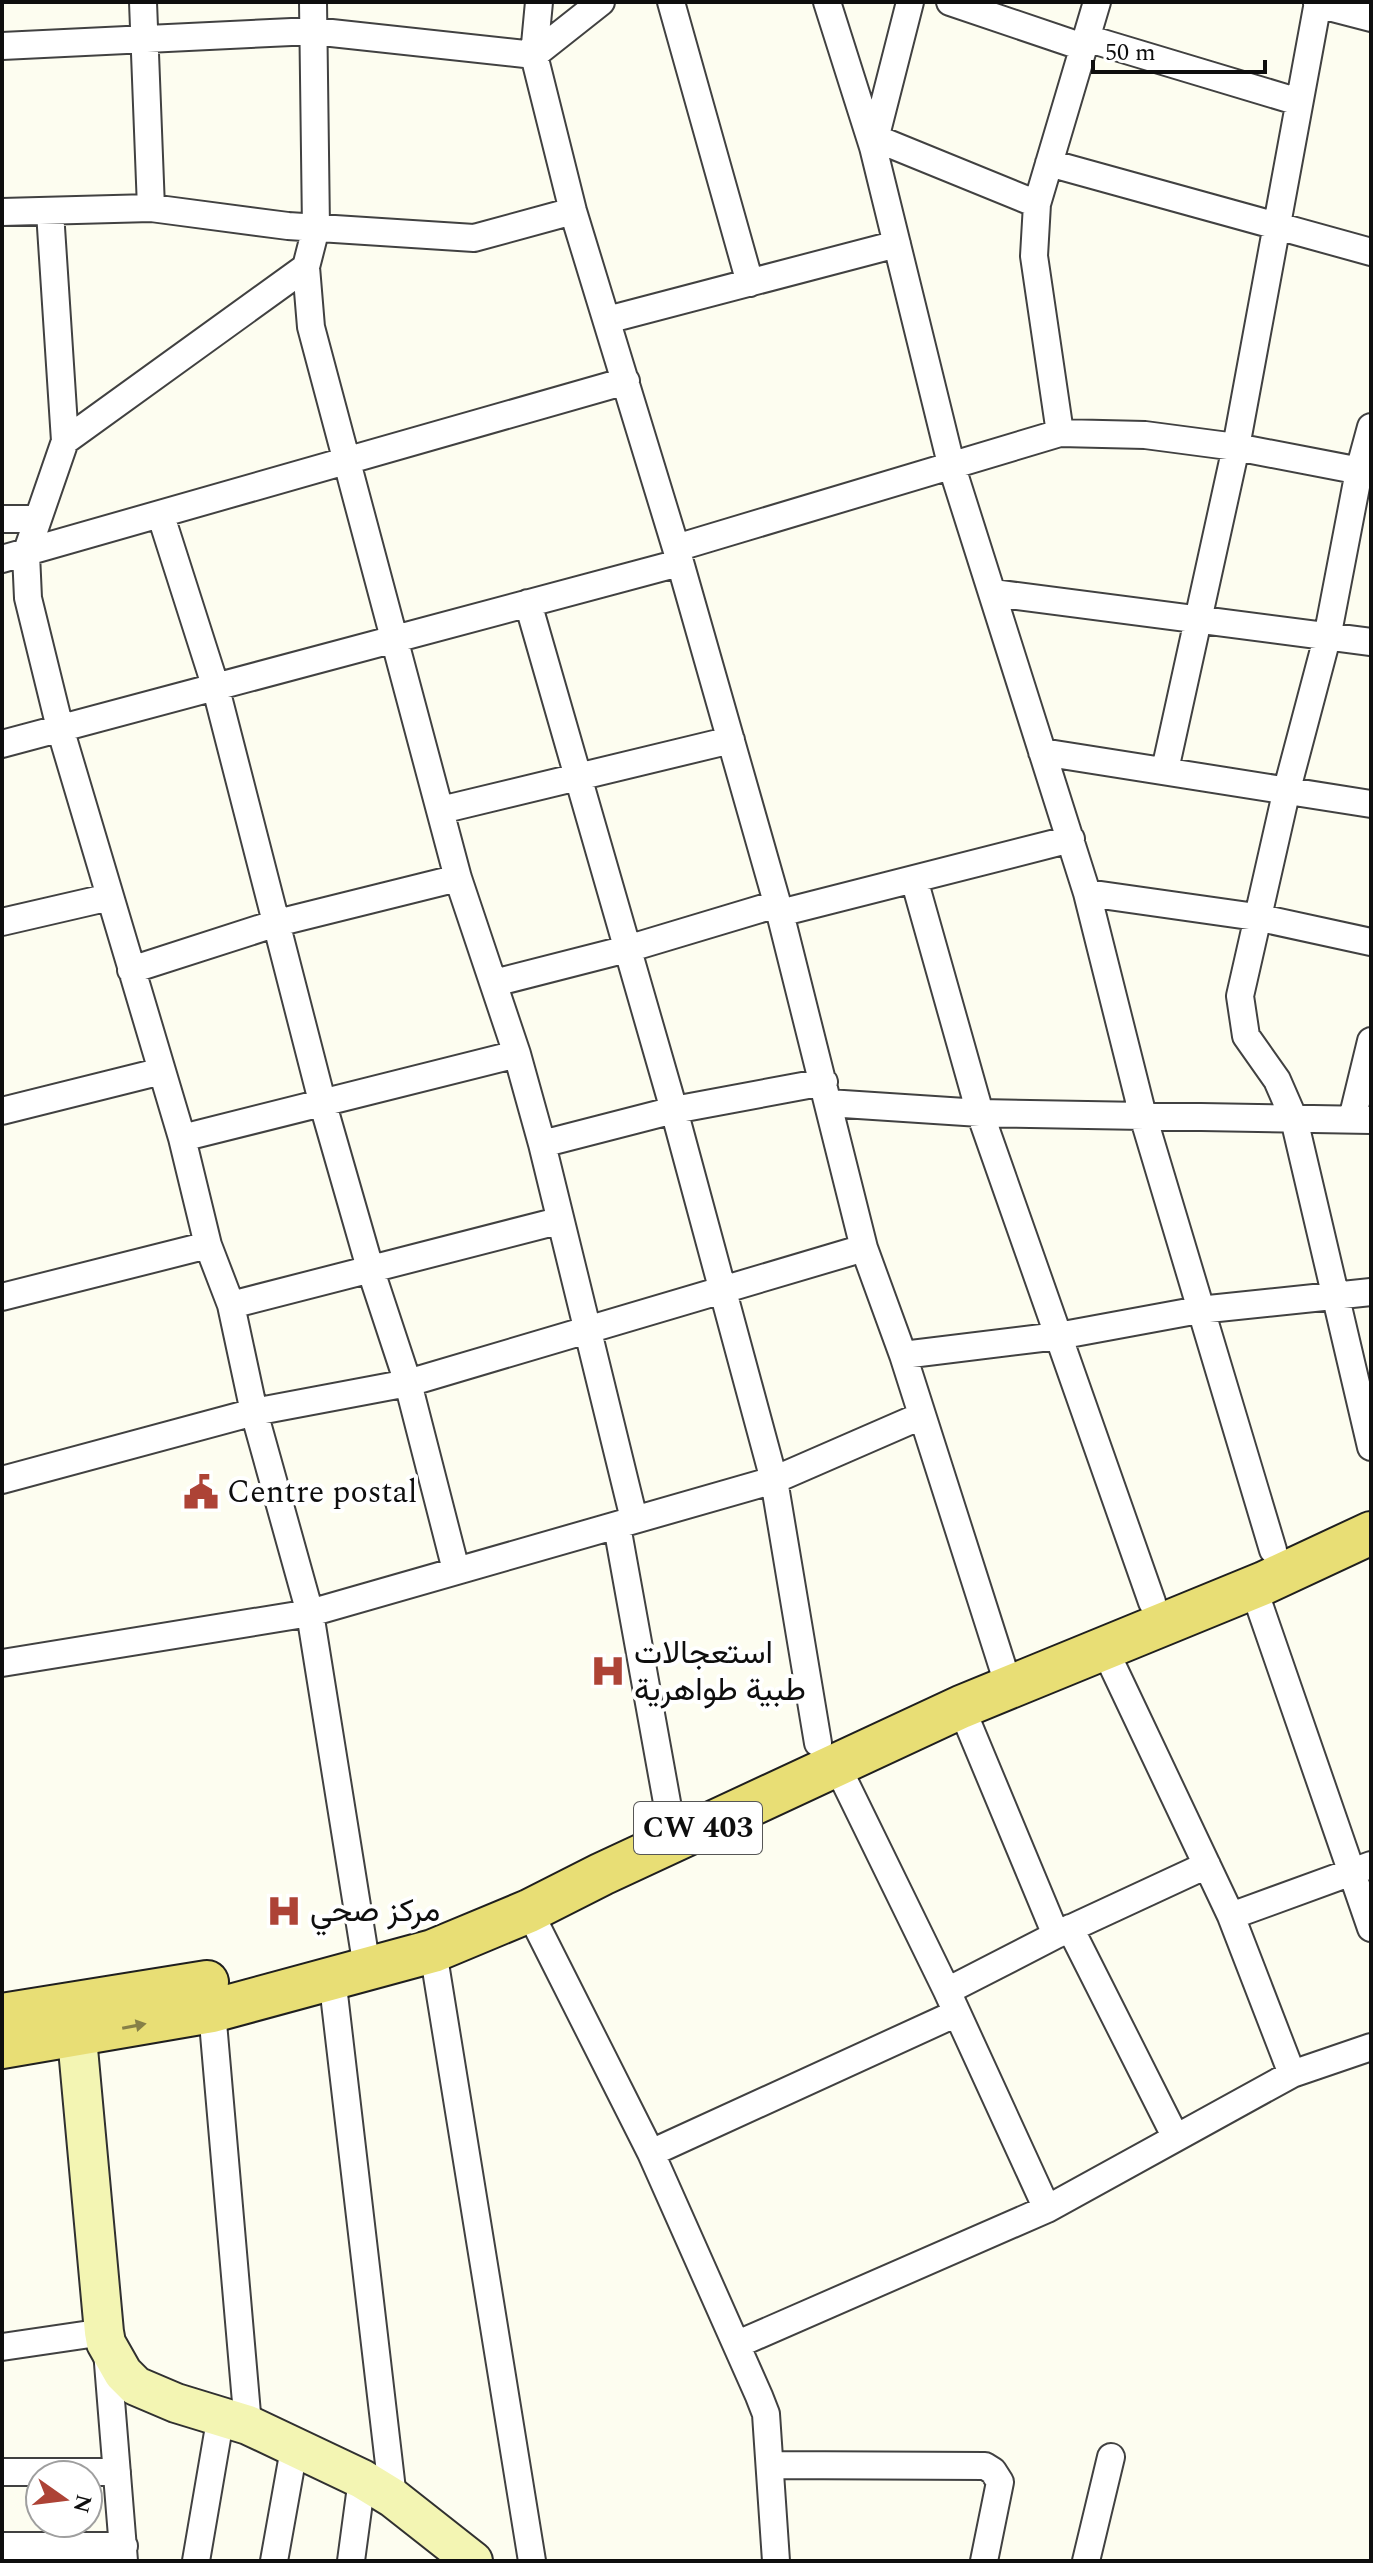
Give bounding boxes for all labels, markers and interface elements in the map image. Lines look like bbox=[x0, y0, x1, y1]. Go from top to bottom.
scale bar bbox=[1093, 24, 1265, 74]
text: 50 m bbox=[1105, 35, 1156, 71]
place label: Centre postal bbox=[227, 1468, 418, 1517]
public building icon: Centre postal bbox=[182, 1473, 220, 1511]
place label: استعجالات طبية طواهرية bbox=[634, 1629, 806, 1715]
hospital icon: استعجالات طبية طواهرية bbox=[589, 1652, 627, 1690]
road number: CW 403 bbox=[634, 1802, 762, 1854]
place label: مركز صحي bbox=[310, 1887, 440, 1936]
hospital icon: مركز صحي bbox=[265, 1892, 303, 1930]
one-way arrow bbox=[122, 2019, 147, 2031]
north arrow bbox=[24, 2459, 104, 2539]
text: N bbox=[64, 2491, 100, 2516]

